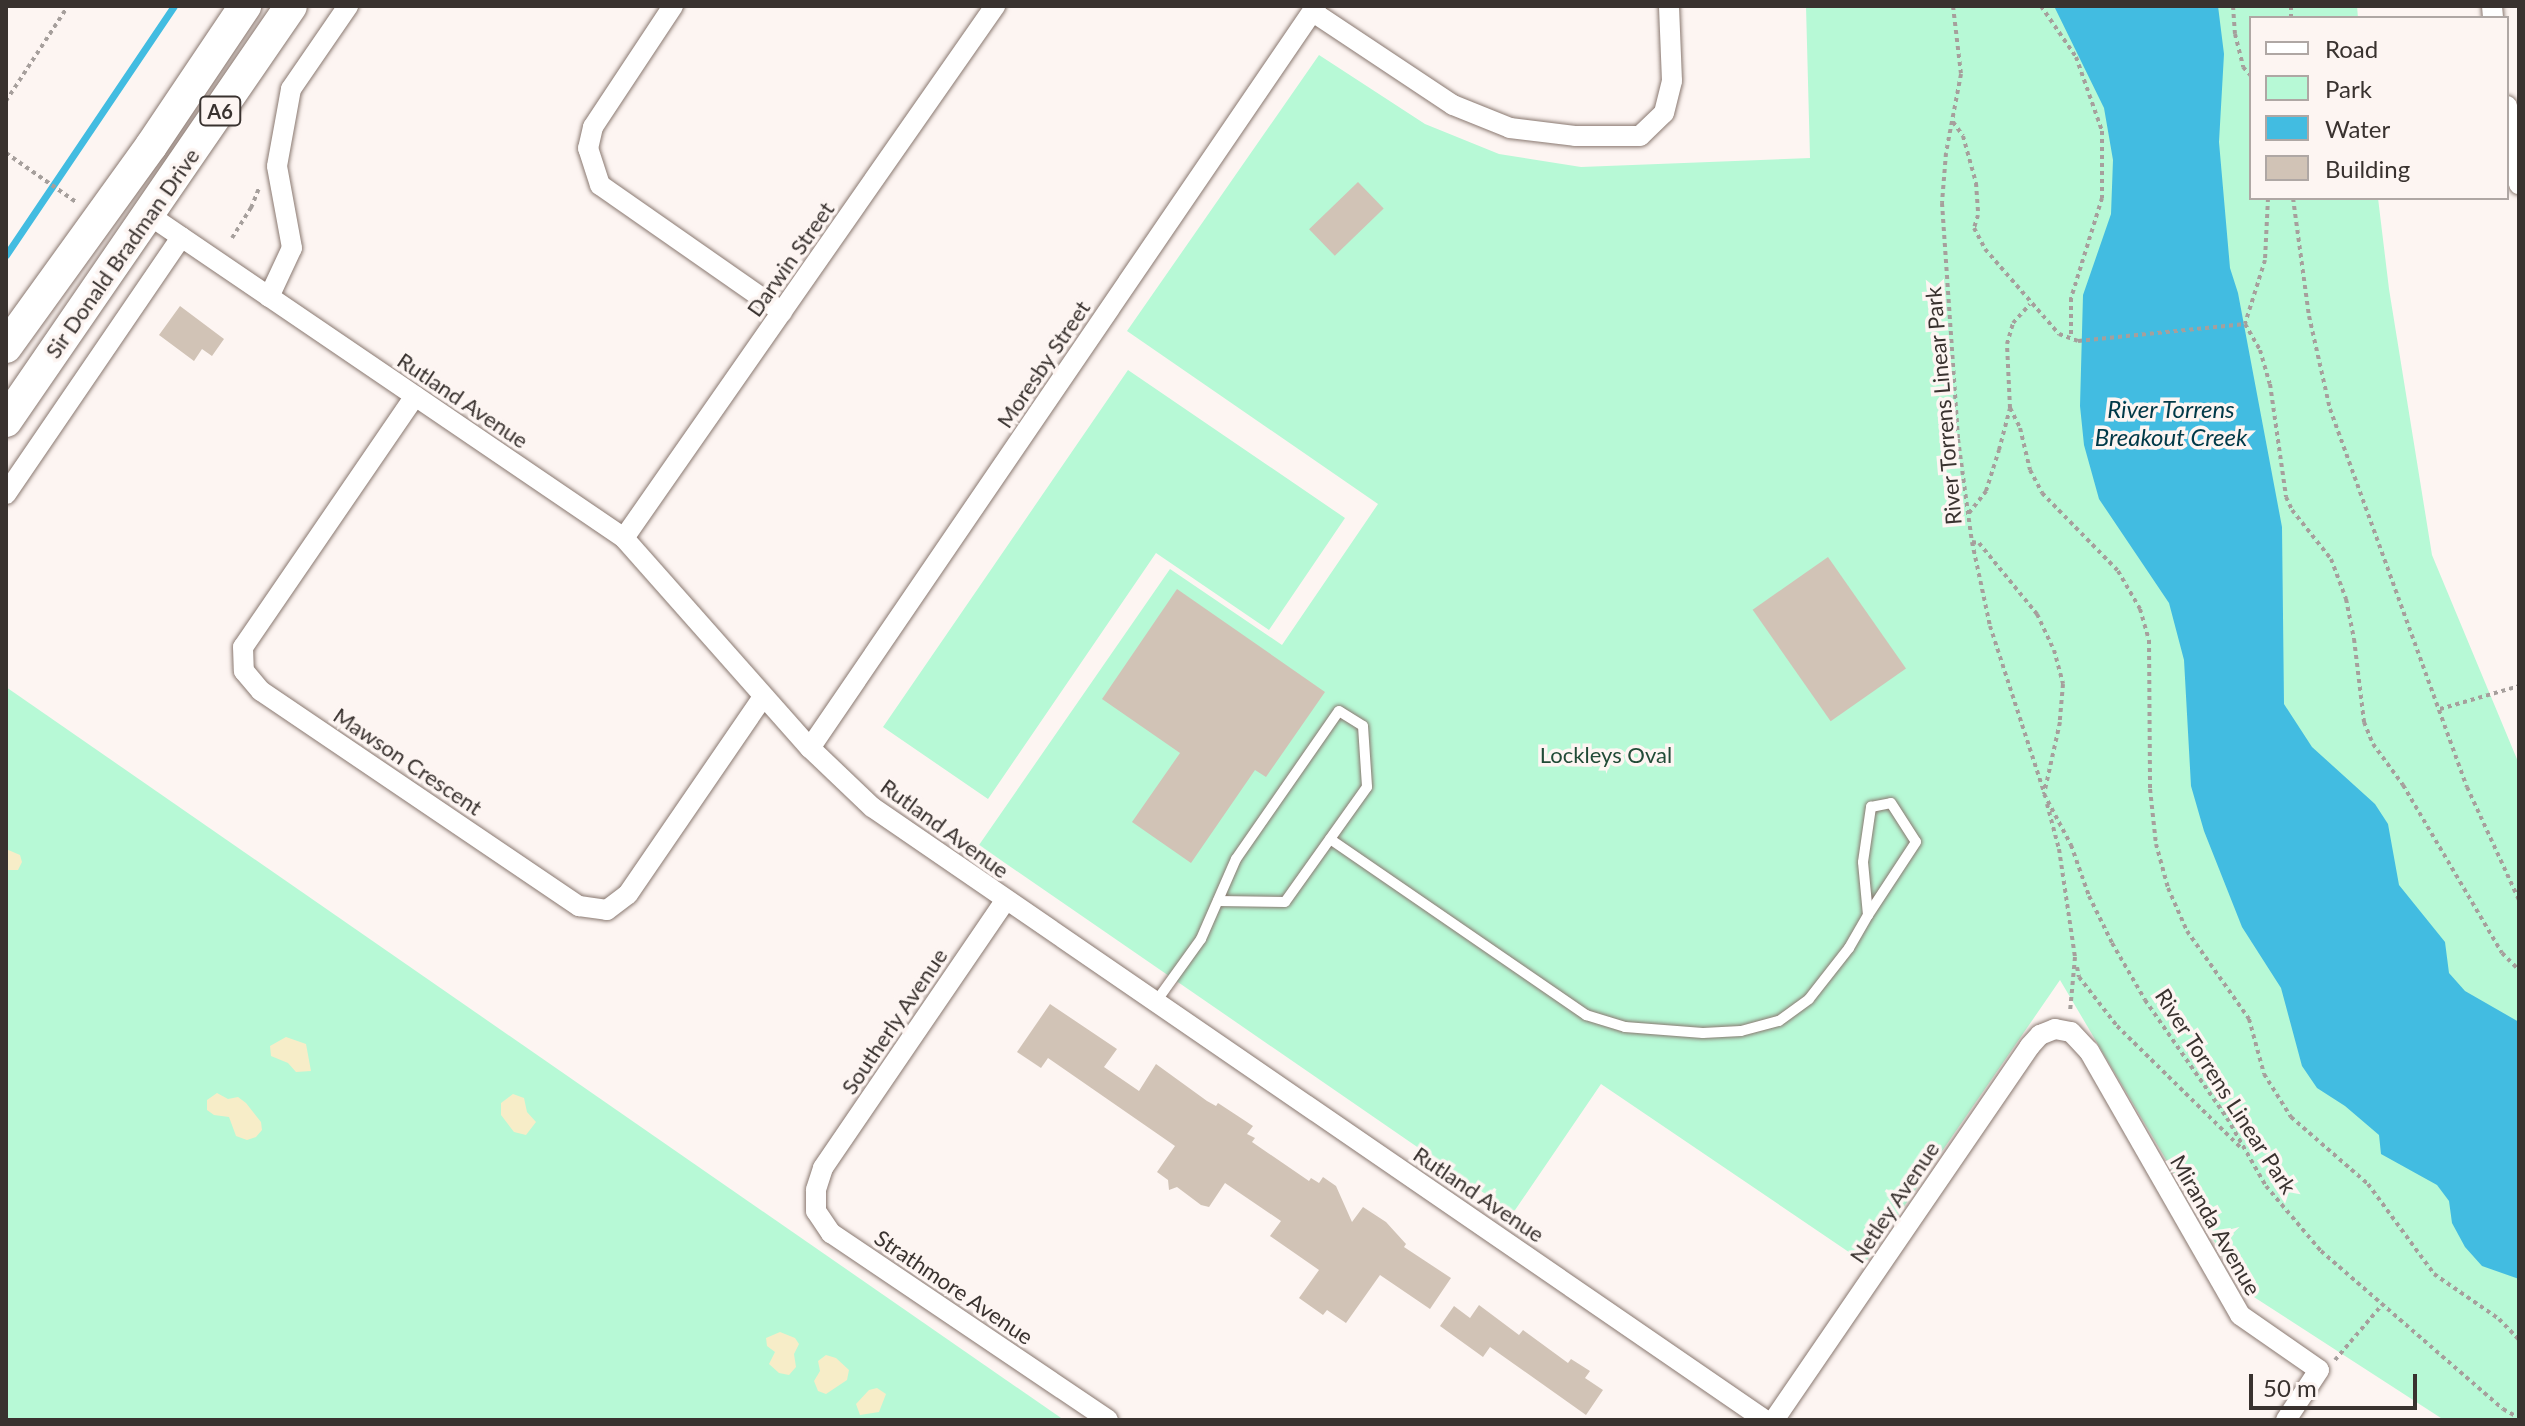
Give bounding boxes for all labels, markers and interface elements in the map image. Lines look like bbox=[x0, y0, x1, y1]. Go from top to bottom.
legend bbox=[2249, 16, 2509, 200]
text: Road bbox=[2325, 34, 2378, 63]
text: Park bbox=[2325, 74, 2372, 103]
road number: A6 bbox=[198, 95, 242, 127]
text: Water bbox=[2325, 114, 2390, 143]
street label: Sir Donald Bradman Drive bbox=[39, 143, 205, 363]
text: Building bbox=[2325, 154, 2410, 183]
street label: Darwin Street bbox=[741, 197, 839, 321]
street label: River Torrens Linear Park bbox=[1919, 285, 1967, 527]
street label: Moresby Street bbox=[991, 295, 1095, 433]
street label: Rutland Avenue bbox=[392, 346, 534, 454]
water label: River Torrens Breakout Creek bbox=[2095, 395, 2247, 451]
street label: Mawson Crescent bbox=[329, 702, 487, 820]
park label: Lockleys Oval bbox=[1540, 742, 1672, 768]
street label: Rutland Avenue bbox=[875, 772, 1015, 884]
street label: Southerly Avenue bbox=[835, 943, 953, 1099]
street label: River Torrens Linear Park bbox=[2149, 983, 2303, 1199]
street label: Netley Avenue bbox=[1843, 1136, 1945, 1268]
street label: Rutland Avenue bbox=[1408, 1140, 1550, 1248]
street label: Miranda Avenue bbox=[2165, 1150, 2267, 1300]
street label: Strathmore Avenue bbox=[869, 1224, 1039, 1350]
scale bar bbox=[2253, 1358, 2421, 1408]
text: 50 m bbox=[2263, 1373, 2317, 1402]

